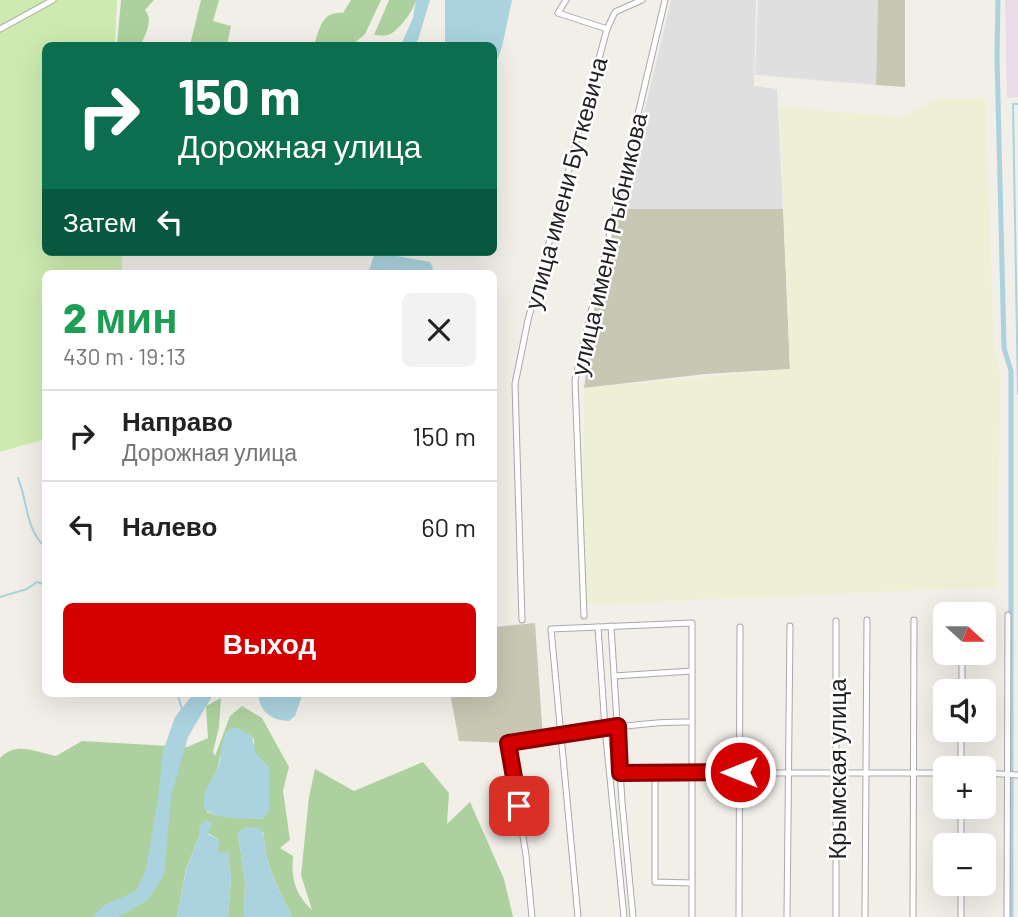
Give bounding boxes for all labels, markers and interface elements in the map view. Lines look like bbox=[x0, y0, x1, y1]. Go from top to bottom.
street label: улица имени Буткевича bbox=[517, 53, 613, 312]
text: 150 m bbox=[178, 66, 300, 125]
icon: right bbox=[63, 70, 154, 161]
street label: улица имени Рыбникова bbox=[564, 109, 653, 378]
text: Дорожная улица bbox=[178, 126, 422, 164]
icon: left bbox=[151, 203, 189, 241]
text: Затем bbox=[63, 206, 137, 237]
text: 2 мин bbox=[63, 291, 178, 341]
button: close bbox=[402, 293, 476, 367]
text: 430 m · 19:13 bbox=[63, 342, 186, 370]
text: Направо bbox=[122, 405, 233, 436]
icon: right bbox=[63, 417, 101, 455]
text: 150 m bbox=[412, 420, 476, 451]
text: Дорожная улица bbox=[122, 438, 297, 466]
icon: left bbox=[63, 508, 101, 546]
text: Налево bbox=[122, 510, 217, 541]
text: 60 m bbox=[421, 511, 476, 542]
north arrow bbox=[933, 602, 996, 665]
map controls bbox=[933, 602, 996, 896]
button: Выход bbox=[63, 603, 476, 683]
street label: Крымская улица bbox=[822, 678, 851, 860]
button: sound bbox=[933, 679, 996, 742]
position arrow bbox=[703, 735, 777, 809]
button: + bbox=[933, 756, 996, 819]
pin bbox=[489, 776, 549, 836]
icon: arrive bbox=[500, 787, 538, 825]
button: − bbox=[933, 833, 996, 896]

